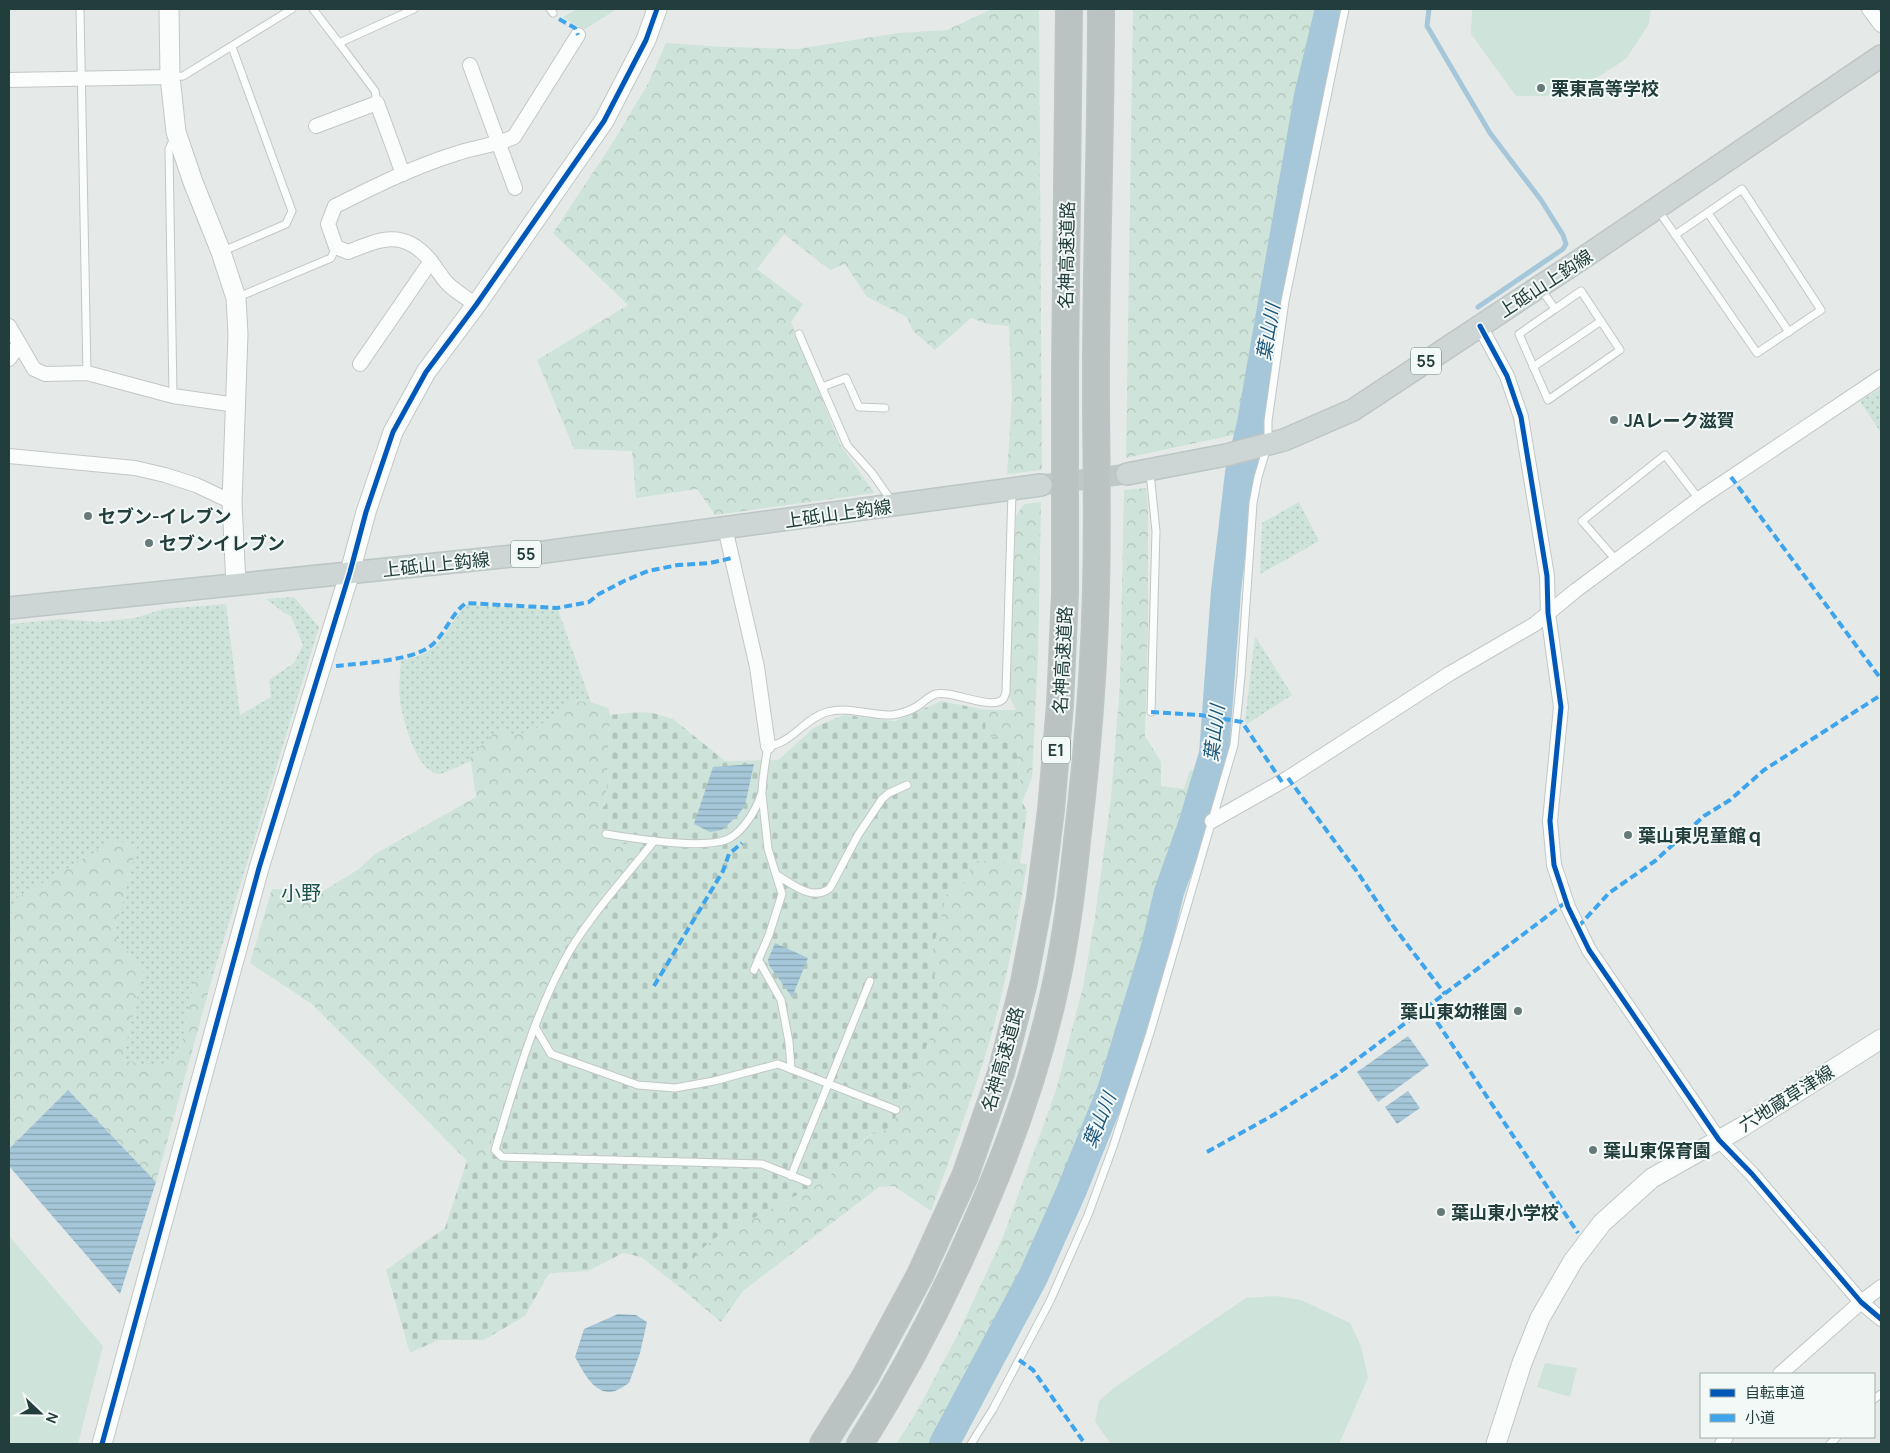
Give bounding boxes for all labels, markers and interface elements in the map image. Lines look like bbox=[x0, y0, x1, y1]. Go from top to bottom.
place label: 栗東高等学校 bbox=[1551, 76, 1659, 100]
marker: 栗東高等学校 bbox=[1535, 82, 1547, 94]
street label: 名神高速道路 bbox=[1053, 201, 1079, 309]
street label: 上砥山上鈎線 bbox=[1493, 244, 1597, 322]
water label: 葉山川 bbox=[1250, 300, 1286, 362]
road number: 55 bbox=[1411, 348, 1441, 374]
place label: JAレーク滋賀 bbox=[1624, 408, 1735, 432]
marker: JAレーク滋賀 bbox=[1608, 414, 1620, 426]
street label: 上砥山上鈎線 bbox=[783, 494, 893, 532]
place label: セブン-イレブン bbox=[98, 504, 232, 528]
marker: セブン-イレブン bbox=[82, 510, 94, 522]
place label: セブンイレブン bbox=[159, 531, 285, 555]
marker: セブンイレブン bbox=[143, 537, 155, 549]
road number: 55 bbox=[511, 540, 541, 568]
street label: 上砥山上鈎線 bbox=[381, 546, 491, 582]
street label: 名神高速道路 bbox=[1047, 605, 1077, 715]
water label: 葉山川 bbox=[1198, 701, 1231, 763]
road number: E1 bbox=[1042, 736, 1070, 764]
place label: 葉山東児童館ｑ bbox=[1638, 823, 1764, 847]
marker: 葉山東児童館ｑ bbox=[1622, 829, 1634, 841]
district label: 小野 bbox=[281, 879, 321, 906]
place label: 葉山東幼稚園 bbox=[1400, 999, 1508, 1023]
street label: 名神高速道路 bbox=[976, 1004, 1028, 1114]
marker: 葉山東幼稚園 bbox=[1512, 1005, 1524, 1017]
street label: 六地蔵草津線 bbox=[1734, 1059, 1838, 1137]
water label: 葉山川 bbox=[1076, 1087, 1122, 1151]
place label: 葉山東保育園 bbox=[1603, 1138, 1711, 1162]
marker: 葉山東保育園 bbox=[1587, 1144, 1599, 1156]
place label: 葉山東小学校 bbox=[1451, 1200, 1559, 1224]
marker: 葉山東小学校 bbox=[1435, 1206, 1447, 1218]
legend bbox=[1700, 1373, 1875, 1438]
text: 自転車道 bbox=[1745, 1382, 1805, 1403]
north arrow bbox=[15, 1388, 65, 1438]
text: 小道 bbox=[1745, 1407, 1775, 1428]
text: N bbox=[42, 1410, 63, 1426]

